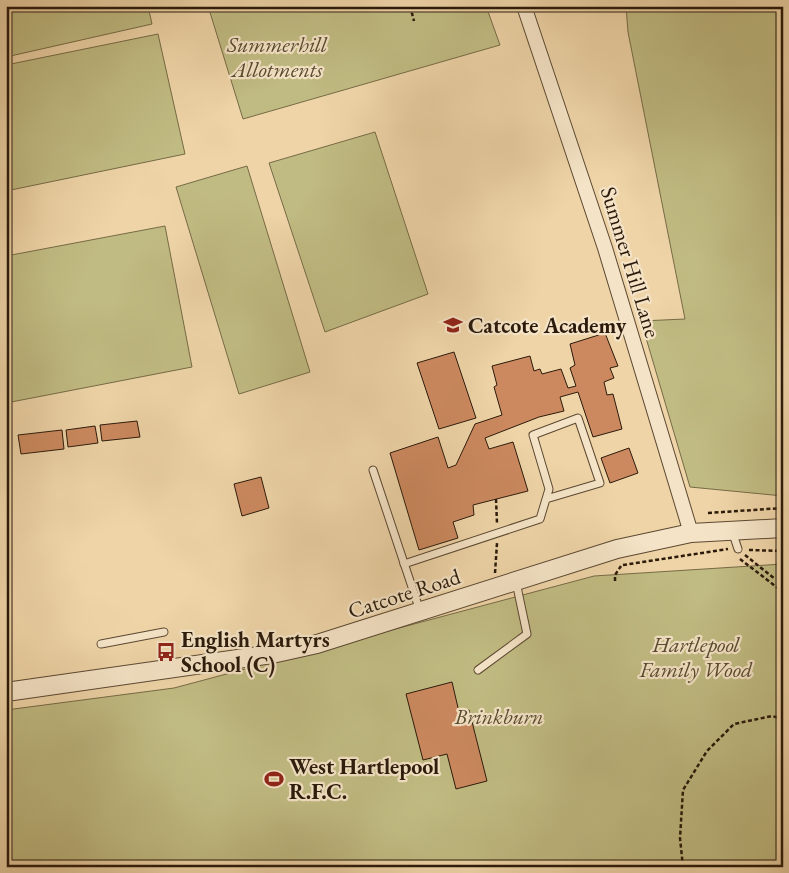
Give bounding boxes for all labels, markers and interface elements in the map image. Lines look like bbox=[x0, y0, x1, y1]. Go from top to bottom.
park label: Summerhill Allotments bbox=[226, 30, 328, 84]
street label: Summer Hill Lane bbox=[594, 183, 667, 342]
place label: Catcote Academy bbox=[468, 311, 627, 340]
school or university icon: Catcote Academy bbox=[442, 314, 464, 336]
street label: Catcote Road bbox=[344, 561, 465, 625]
place label: English Martyrs School (C) bbox=[181, 625, 330, 679]
park label: Hartlepool Family Wood bbox=[639, 630, 753, 684]
bus stop icon: English Martyrs School (C) bbox=[155, 641, 177, 663]
park label: Brinkburn bbox=[454, 702, 543, 731]
place label: West Hartlepool R.F.C. bbox=[289, 752, 439, 806]
sports icon: West Hartlepool R.F.C. bbox=[263, 768, 285, 790]

